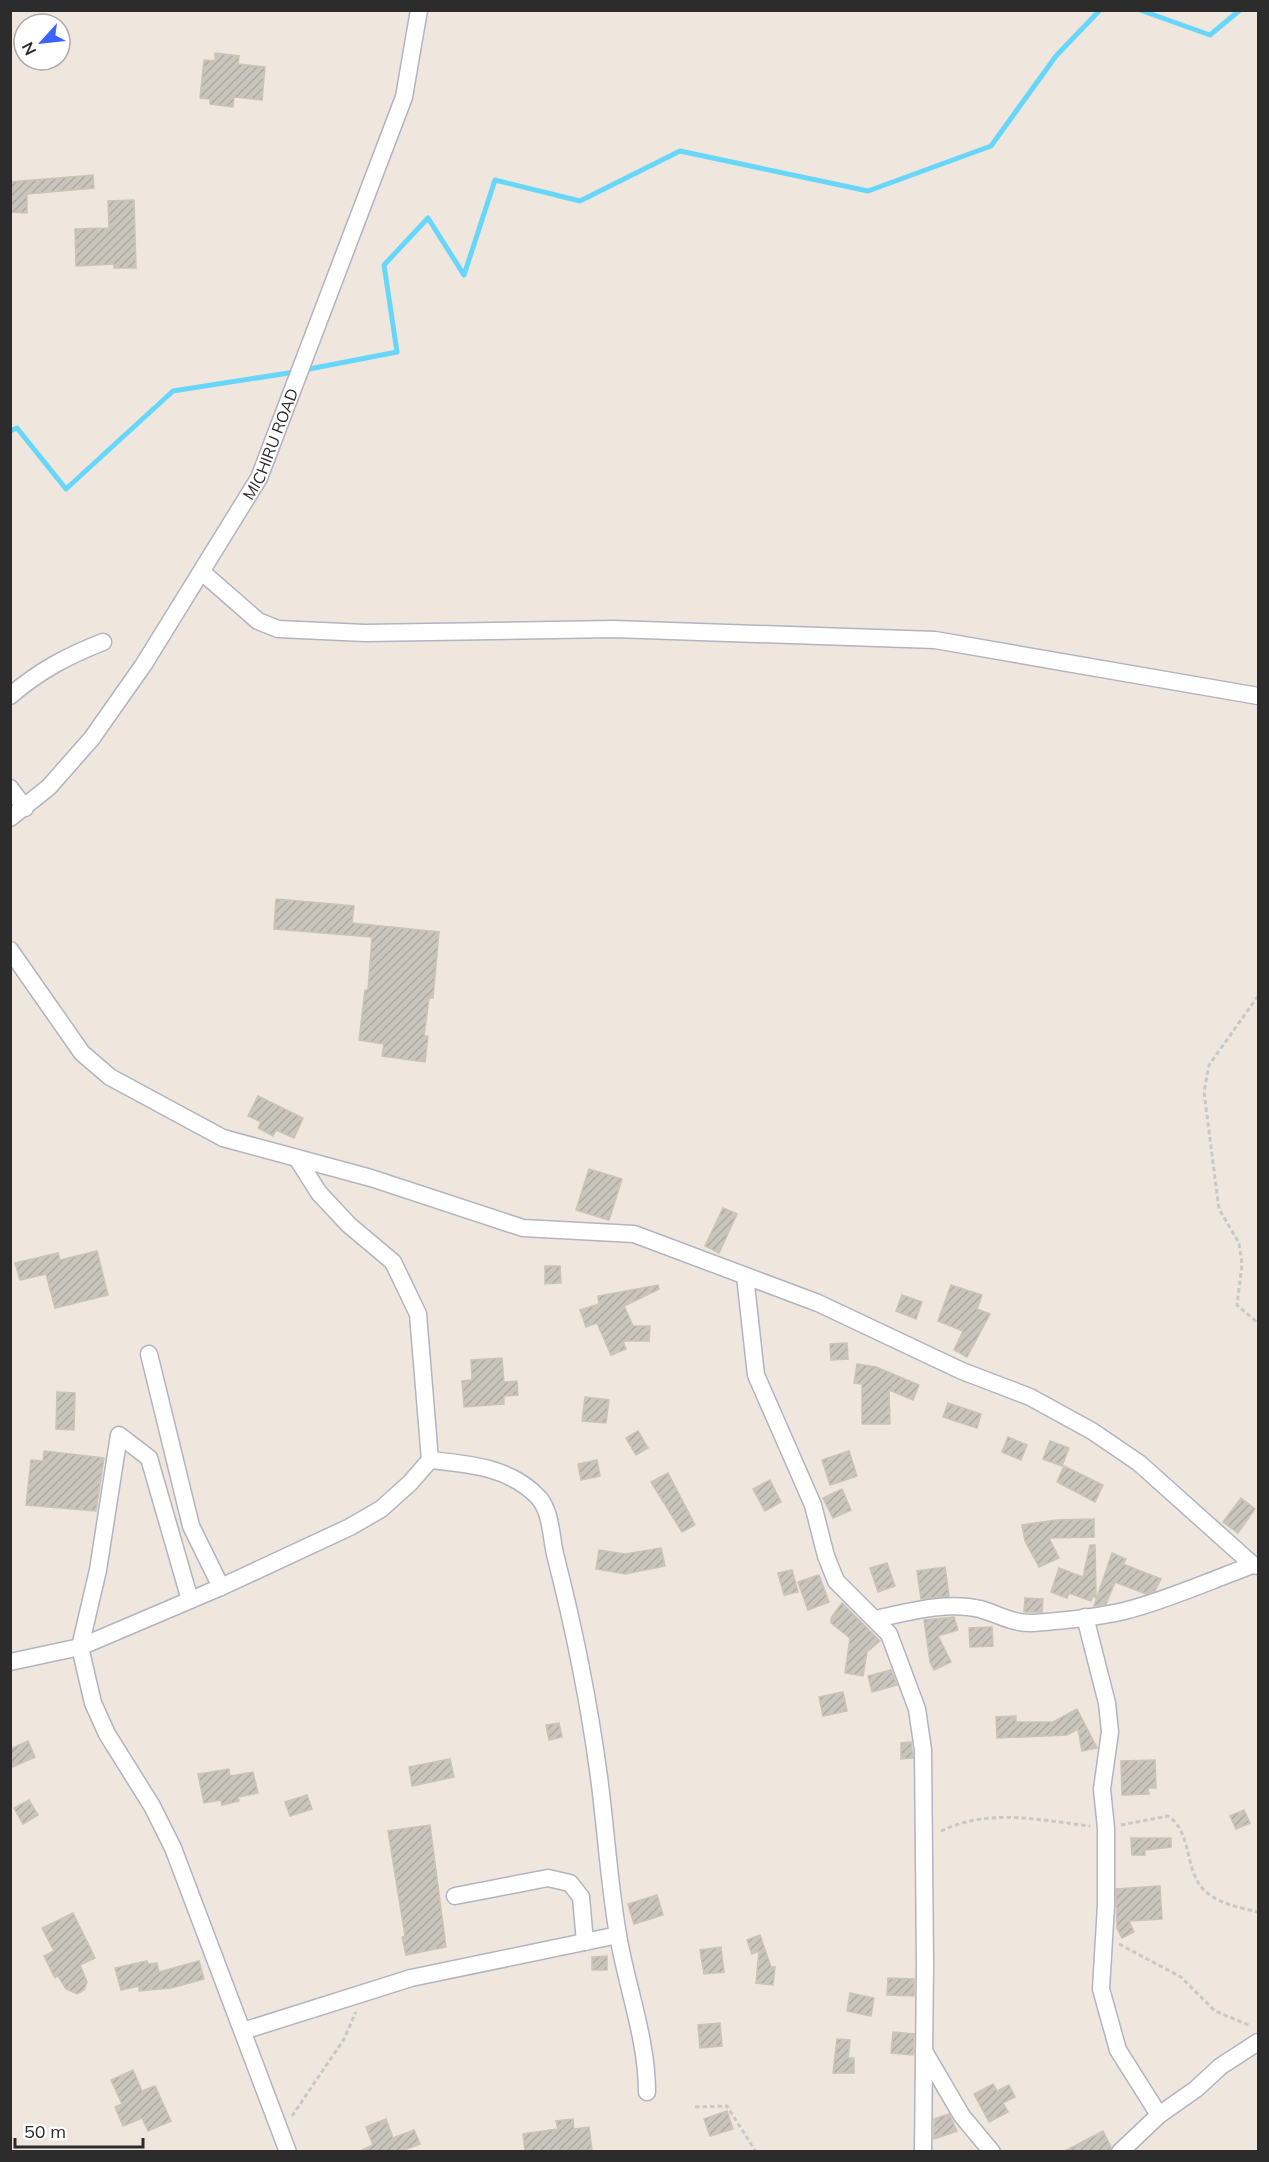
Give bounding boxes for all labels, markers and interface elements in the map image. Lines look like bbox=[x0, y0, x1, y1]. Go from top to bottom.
north arrow bbox=[12, 12, 72, 72]
text: N bbox=[17, 39, 40, 59]
street label: MICHIRU ROAD bbox=[238, 385, 302, 503]
scale bar bbox=[15, 2111, 142, 2149]
text: 50 m bbox=[24, 2120, 66, 2143]

